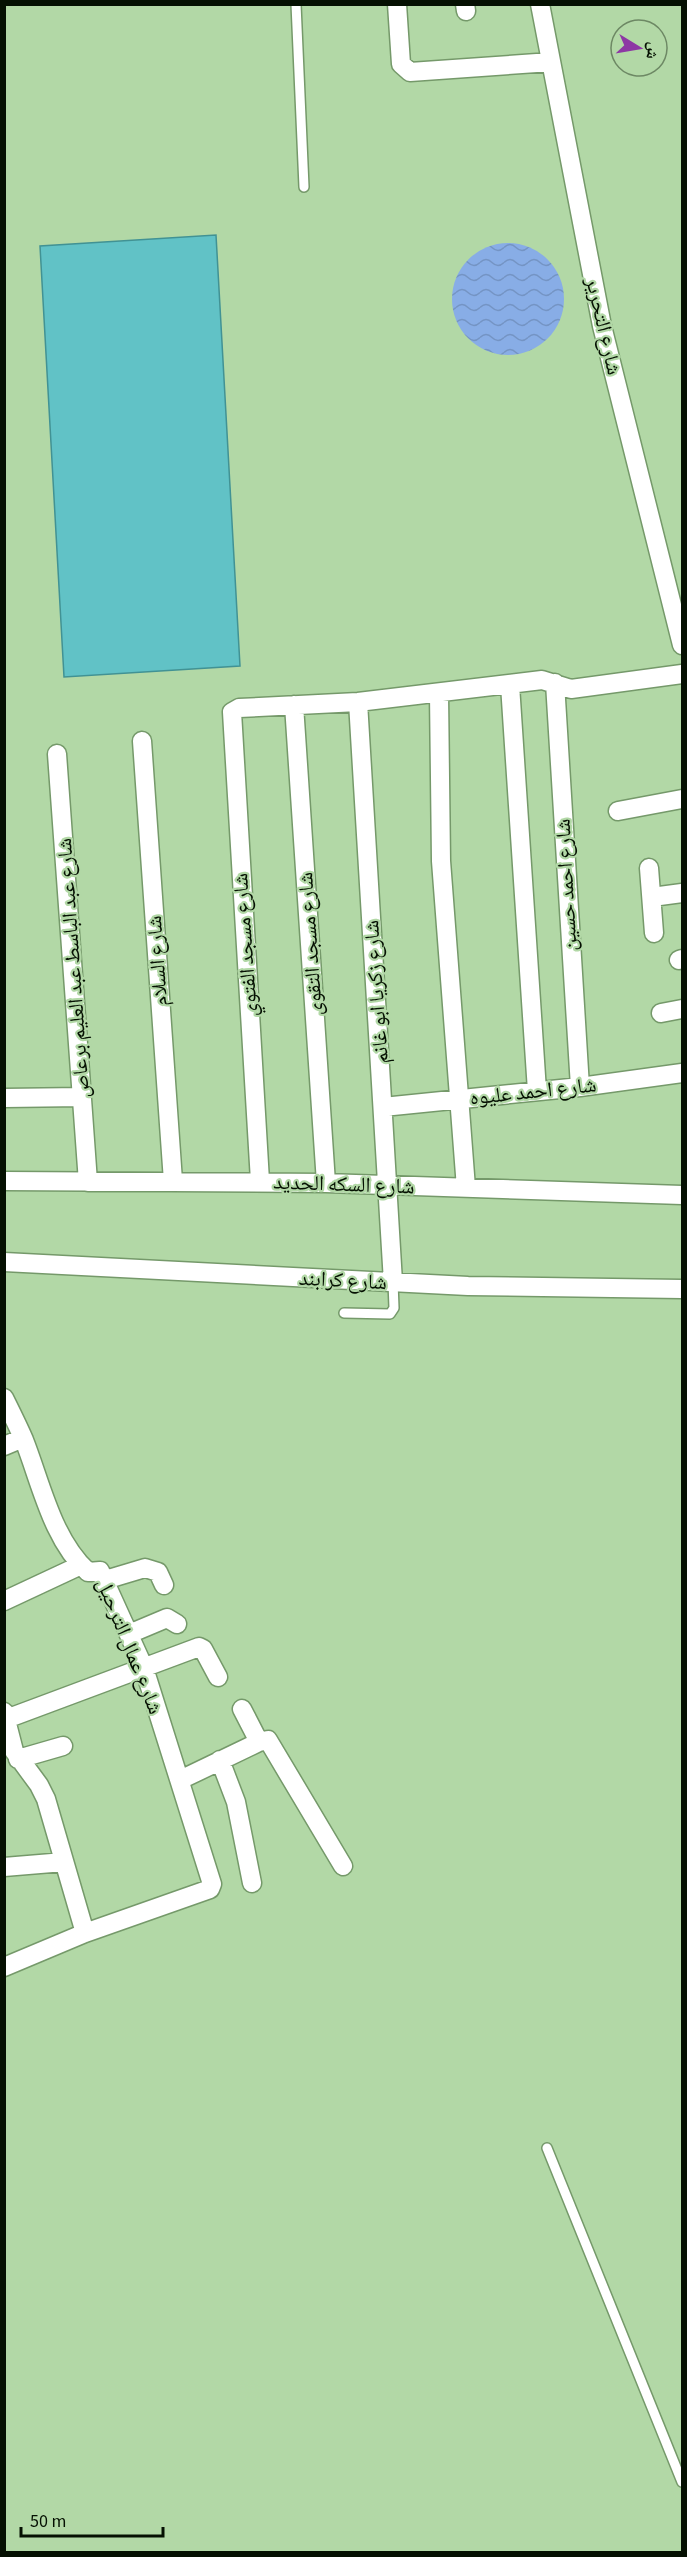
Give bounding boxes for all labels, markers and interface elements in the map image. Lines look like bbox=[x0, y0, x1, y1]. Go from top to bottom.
north arrow bbox=[609, 18, 669, 78]
text: ش bbox=[640, 40, 665, 61]
street label: شارع التحرير bbox=[578, 273, 630, 378]
street label: شارع احمد حسين bbox=[548, 818, 584, 952]
street label: شارع عبد الباسط عبد العليم برعاص bbox=[49, 837, 97, 1099]
street label: شارع مسجد التقوى bbox=[290, 871, 330, 1017]
street label: شارع مسجد الفتوي bbox=[225, 872, 266, 1018]
street label: شارع السلام bbox=[139, 915, 175, 1007]
street label: شارع زكريا ابو غانم bbox=[356, 919, 396, 1065]
street label: شارع احمد عليوه bbox=[468, 1069, 598, 1113]
street label: شارع السكه الحديد bbox=[273, 1167, 415, 1201]
street label: شارع كرابند bbox=[298, 1263, 388, 1297]
street label: شارع عمال الترحيل bbox=[89, 1574, 171, 1718]
scale bar bbox=[21, 2500, 164, 2538]
text: 50 m bbox=[30, 2509, 66, 2534]

